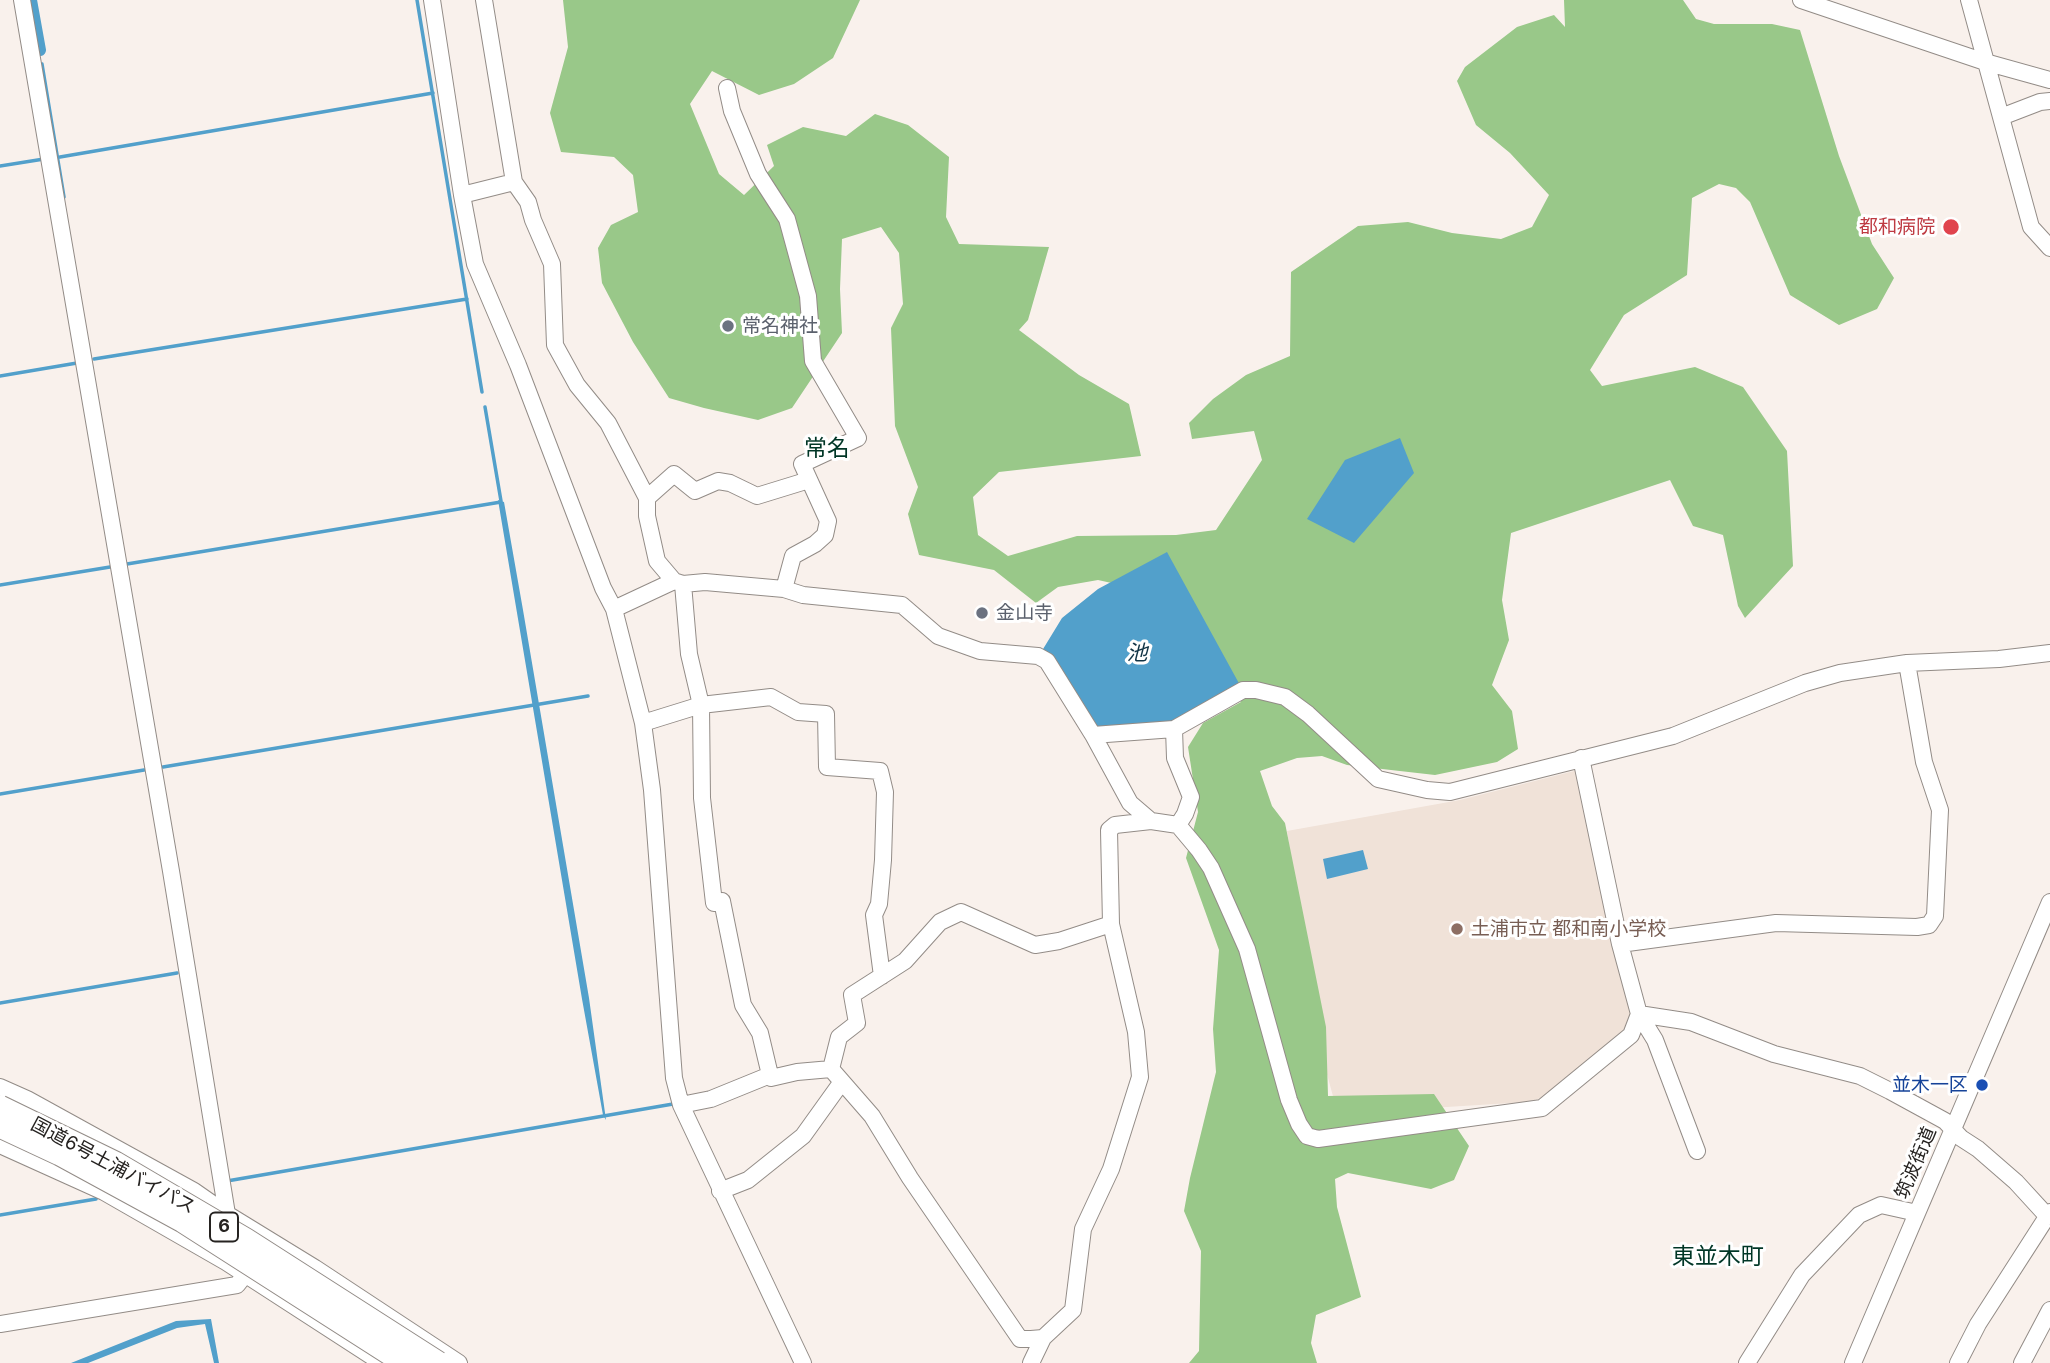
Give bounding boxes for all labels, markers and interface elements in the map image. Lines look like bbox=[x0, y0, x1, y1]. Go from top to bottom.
place label: 都和病院 bbox=[1859, 216, 1935, 238]
marker: 都和病院 bbox=[1941, 217, 1961, 237]
place label: 常名神社 bbox=[742, 315, 818, 337]
marker: 常名神社 bbox=[720, 318, 736, 334]
district label: 常名 bbox=[804, 435, 850, 463]
place label: 金山寺 bbox=[996, 602, 1053, 624]
marker: 金山寺 bbox=[974, 605, 990, 621]
water label: 池 bbox=[1127, 641, 1147, 667]
place label: 土浦市立 都和南小学校 bbox=[1471, 918, 1666, 940]
marker: 土浦市立 都和南小学校 bbox=[1449, 921, 1465, 937]
place label: 並木一区 bbox=[1892, 1074, 1968, 1096]
marker: 並木一区 bbox=[1974, 1077, 1990, 1093]
street label: 国道6号土浦バイパス bbox=[27, 1113, 199, 1219]
street label: 筑波街道 bbox=[1891, 1124, 1941, 1202]
road number: 6 bbox=[210, 1212, 238, 1242]
district label: 東並木町 bbox=[1672, 1243, 1764, 1271]

